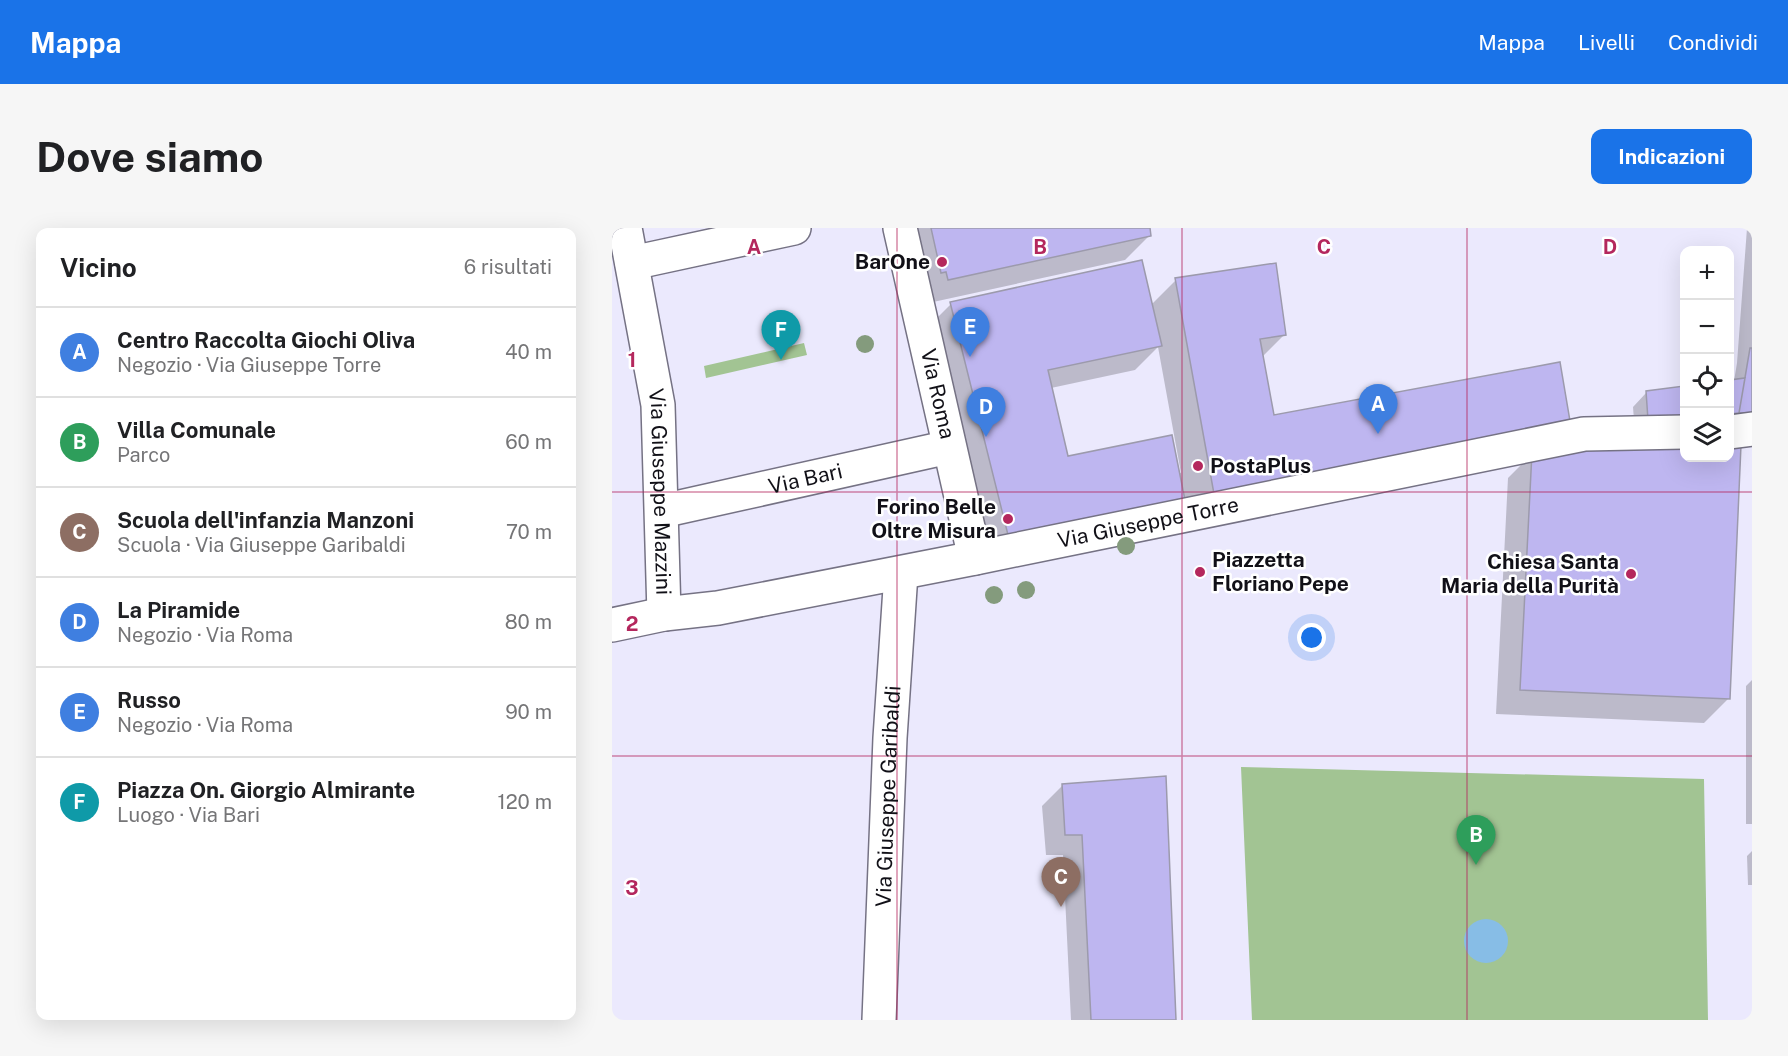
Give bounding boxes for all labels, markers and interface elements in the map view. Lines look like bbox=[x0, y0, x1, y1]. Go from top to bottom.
text: Mappa bbox=[30, 26, 121, 59]
text: Mappa bbox=[1478, 30, 1545, 55]
text: Livelli bbox=[1578, 30, 1635, 55]
text: Condividi bbox=[1668, 30, 1758, 55]
button: Indicazioni bbox=[1591, 129, 1752, 184]
text: Dove siamo bbox=[36, 132, 263, 181]
text: A bbox=[747, 235, 761, 259]
text: B bbox=[1033, 235, 1047, 259]
text: C bbox=[1317, 235, 1331, 259]
text: D bbox=[1603, 235, 1617, 259]
map controls bbox=[1680, 246, 1734, 462]
button: + bbox=[1680, 246, 1734, 300]
place label: BarOne bbox=[855, 249, 930, 274]
text: Vicino bbox=[60, 252, 137, 283]
text: 6 risultati bbox=[464, 255, 552, 279]
marker: BarOne bbox=[935, 255, 949, 269]
button: − bbox=[1680, 300, 1734, 354]
pin: E bbox=[950, 308, 990, 357]
pin: F bbox=[762, 310, 800, 360]
text: Centro Raccolta Giochi Oliva bbox=[117, 327, 415, 353]
text: A bbox=[72, 340, 87, 364]
text: 40 m bbox=[505, 340, 552, 364]
street label: Via Roma bbox=[916, 346, 961, 441]
text: 1 bbox=[628, 348, 636, 372]
text: Negozio · Via Giuseppe Torre bbox=[117, 353, 381, 377]
button: locate bbox=[1680, 354, 1734, 408]
pin: A bbox=[1358, 384, 1398, 434]
street label: Via Giuseppe Mazzini bbox=[643, 387, 676, 595]
pin: D bbox=[966, 388, 1006, 437]
button: layers bbox=[1680, 408, 1734, 462]
text: Villa Comunale bbox=[117, 417, 276, 443]
text: B bbox=[73, 430, 86, 454]
text: 60 m bbox=[505, 430, 552, 454]
text: Parco bbox=[117, 443, 170, 467]
place label: PostaPlus bbox=[1210, 453, 1311, 478]
street label: Via Bari bbox=[766, 458, 845, 499]
marker: PostaPlus bbox=[1191, 459, 1205, 473]
street label: Via Giuseppe Torre bbox=[1055, 492, 1241, 553]
place label: Forino Belle Oltre Misura bbox=[871, 494, 996, 543]
text: Scuola dell'infanzia Manzoni bbox=[117, 507, 414, 533]
marker: Forino Belle Oltre Misura bbox=[1001, 512, 1015, 526]
text: C bbox=[72, 520, 87, 544]
text: 70 m bbox=[506, 520, 552, 544]
text: Scuola · Via Giuseppe Garibaldi bbox=[117, 533, 406, 557]
place label: Piazzetta Floriano Pepe bbox=[1212, 547, 1349, 596]
place label: Chiesa Santa Maria della Purità bbox=[1441, 549, 1619, 598]
marker: Piazzetta Floriano Pepe bbox=[1193, 565, 1207, 579]
marker: Chiesa Santa Maria della Purità bbox=[1624, 567, 1638, 581]
text: La Piramide bbox=[117, 597, 240, 623]
text: D bbox=[72, 610, 87, 634]
text: 80 m bbox=[505, 610, 552, 634]
text: 2 bbox=[626, 612, 638, 636]
text: Negozio · Via Roma bbox=[117, 623, 293, 647]
your location bbox=[1297, 623, 1326, 652]
street label: Via Giuseppe Garibaldi bbox=[870, 685, 905, 907]
text: Russo bbox=[117, 687, 181, 713]
text: E bbox=[73, 700, 86, 724]
text: 90 m bbox=[505, 700, 552, 724]
text: Negozio · Via Roma bbox=[117, 713, 293, 737]
text: Piazza On. Giorgio Almirante bbox=[117, 777, 415, 803]
text: F bbox=[73, 790, 86, 814]
text: 120 m bbox=[498, 790, 552, 814]
text: Luogo · Via Bari bbox=[117, 803, 260, 827]
pin: B bbox=[1456, 816, 1496, 865]
pin: C bbox=[1042, 858, 1080, 907]
text: 3 bbox=[625, 876, 639, 900]

